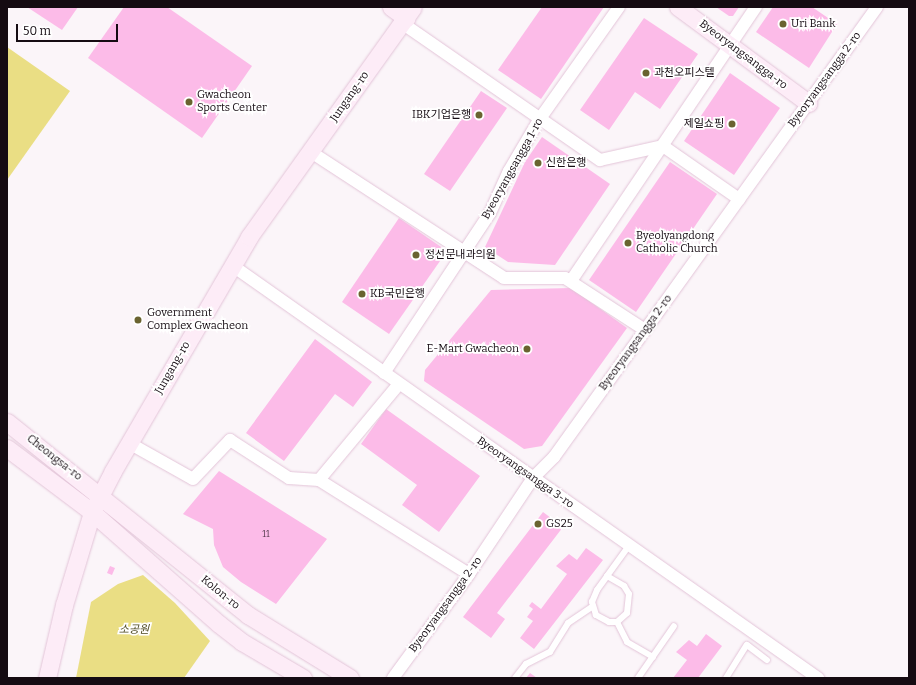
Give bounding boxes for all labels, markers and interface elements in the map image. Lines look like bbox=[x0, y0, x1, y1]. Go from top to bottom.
scale bar bbox=[18, 16, 120, 42]
place label: Uri Bank bbox=[791, 17, 835, 31]
street label: Byeoryangsangga-ro bbox=[696, 18, 790, 92]
marker: Uri Bank bbox=[778, 19, 788, 29]
text: 50 m bbox=[23, 24, 51, 38]
street label: Byeoryangsangga 2-ro bbox=[786, 30, 864, 130]
place label: 과천오피스텔 bbox=[654, 66, 715, 80]
marker: 과천오피스텔 bbox=[641, 68, 651, 78]
street label: Jungang-ro bbox=[328, 69, 372, 125]
place label: Gwacheon Sports Center bbox=[197, 89, 267, 115]
marker: Gwacheon Sports Center bbox=[184, 97, 194, 107]
place label: IBK기업은행 bbox=[412, 108, 471, 122]
marker: IBK기업은행 bbox=[474, 110, 484, 120]
street label: Byeoryangsangga 1-ro bbox=[480, 116, 546, 222]
place label: 제일쇼핑 bbox=[684, 117, 724, 131]
marker: 제일쇼핑 bbox=[727, 119, 737, 129]
place label: 신한은행 bbox=[546, 156, 586, 170]
marker: 신한은행 bbox=[533, 158, 543, 168]
place label: Byeolyangdong Catholic Church bbox=[636, 230, 718, 256]
marker: Byeolyangdong Catholic Church bbox=[623, 238, 633, 248]
place label: 정선문내과의원 bbox=[425, 248, 496, 262]
marker: 정선문내과의원 bbox=[410, 249, 422, 261]
place label: KB국민은행 bbox=[370, 287, 425, 301]
marker: KB국민은행 bbox=[357, 289, 367, 299]
street label: Byeoryangsangga 2-ro bbox=[597, 293, 675, 393]
place label: Government Complex Gwacheon bbox=[147, 307, 248, 333]
marker: Government Complex Gwacheon bbox=[132, 314, 144, 326]
street label: Jungang-ro bbox=[153, 339, 193, 397]
place label: E-Mart Gwacheon bbox=[427, 342, 519, 356]
marker: E-Mart Gwacheon bbox=[522, 344, 532, 354]
street label: Cheongsa-ro bbox=[24, 432, 84, 484]
street label: Byeoryangsangga 3-ro bbox=[474, 435, 576, 511]
place label: GS25 bbox=[546, 517, 573, 531]
marker: GS25 bbox=[533, 519, 543, 529]
house number: 11 bbox=[262, 529, 270, 539]
street label: Byeoryangsangga 2-ro bbox=[407, 555, 485, 655]
street label: Kolon-ro bbox=[198, 573, 242, 613]
park label: 소공원 bbox=[119, 623, 149, 637]

